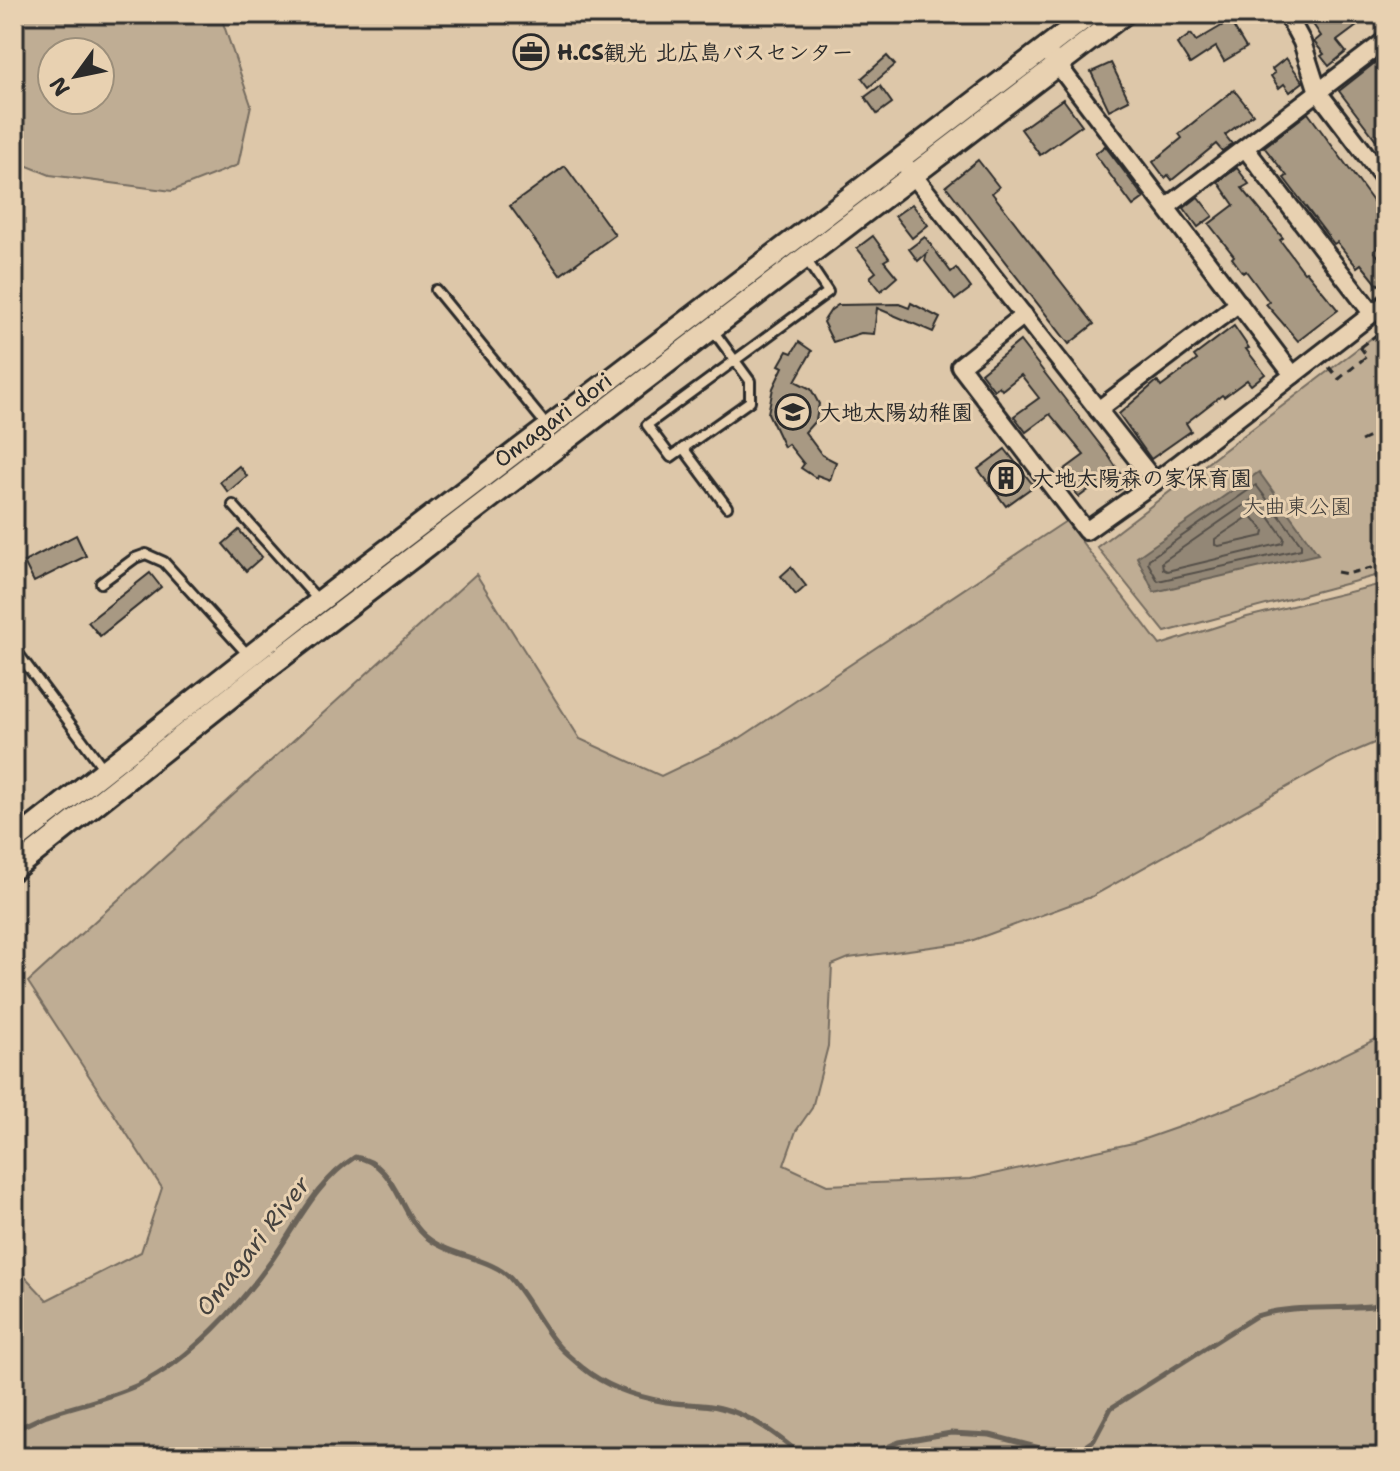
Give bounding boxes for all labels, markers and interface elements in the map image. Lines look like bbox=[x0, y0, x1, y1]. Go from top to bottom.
office icon: H.CS観光 北広島バスセンター bbox=[512, 33, 550, 71]
north arrow bbox=[36, 36, 116, 116]
place label: H.CS観光 北広島バスセンター bbox=[557, 38, 853, 67]
text: N bbox=[43, 71, 77, 102]
street label: Omagari dori bbox=[488, 366, 618, 474]
school or university icon: 大地太陽幼稚園 bbox=[774, 393, 812, 431]
place label: 大地太陽幼稚園 bbox=[819, 398, 973, 427]
building icon: 大地太陽森の家保育園 bbox=[987, 459, 1025, 497]
place label: 大地太陽森の家保育園 bbox=[1032, 464, 1252, 493]
park label: 大曲東公園 bbox=[1242, 492, 1352, 521]
water label: Omagari River bbox=[188, 1169, 318, 1322]

